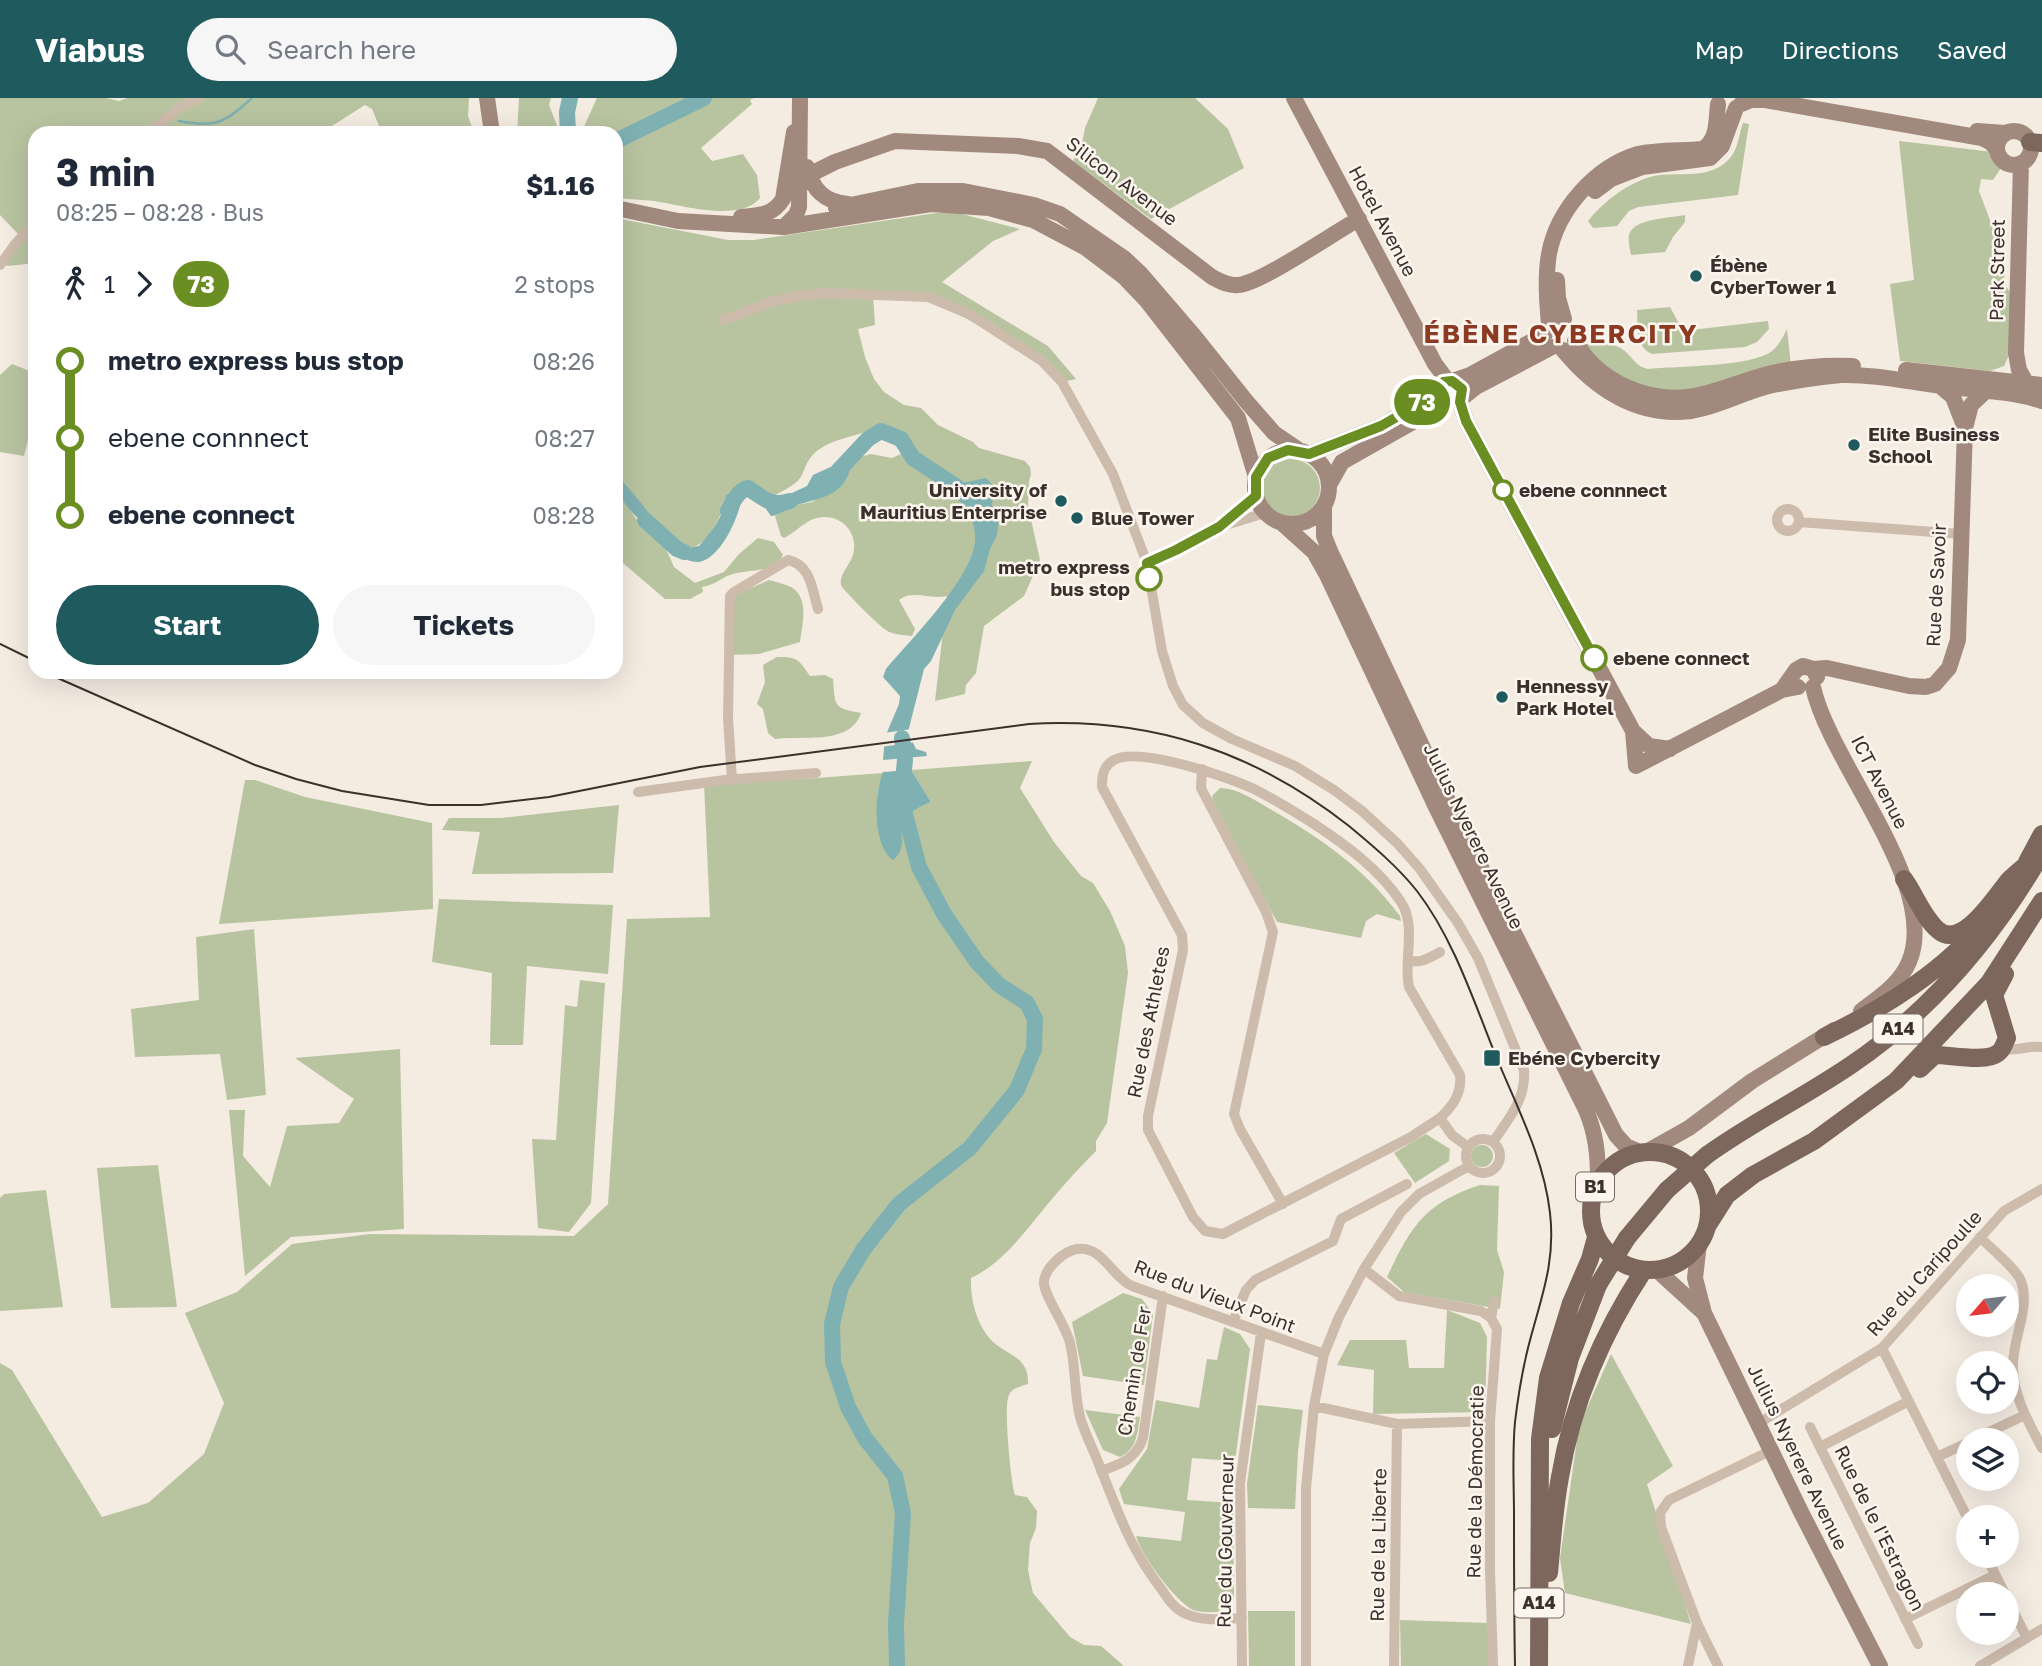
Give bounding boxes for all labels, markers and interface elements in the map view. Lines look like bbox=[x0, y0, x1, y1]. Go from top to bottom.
search box bbox=[187, 18, 677, 81]
text: Viabus bbox=[35, 30, 145, 69]
icon: search bbox=[211, 30, 249, 68]
text: Search here bbox=[267, 34, 416, 65]
text: Map bbox=[1695, 35, 1744, 64]
text: Directions bbox=[1782, 35, 1899, 64]
text: Saved bbox=[1937, 35, 2007, 64]
street label: Silicon Avenue bbox=[1062, 131, 1183, 230]
text: 3 min bbox=[56, 149, 155, 194]
street label: Hotel Avenue bbox=[1345, 161, 1422, 280]
text: $1.16 bbox=[526, 170, 595, 201]
text: 08:25 – 08:28 · Bus bbox=[56, 198, 264, 226]
street label: Park Street bbox=[1984, 219, 2009, 321]
place label: Ébène CyberTower 1 bbox=[1710, 253, 1836, 298]
icon: walk bbox=[56, 265, 94, 303]
icon: forward bbox=[125, 265, 163, 303]
marker: Ébène CyberTower 1 bbox=[1688, 268, 1704, 284]
text: 73 bbox=[187, 269, 215, 298]
text: 1 bbox=[104, 270, 115, 298]
text: 2 stops bbox=[514, 270, 595, 298]
district label: ÉBÈNE CYBERCITY bbox=[1424, 318, 1698, 349]
text: metro express bus stop bbox=[108, 345, 404, 376]
text: 08:26 bbox=[533, 347, 595, 375]
line badge: 73 bbox=[1390, 379, 1454, 425]
text: 73 bbox=[1408, 387, 1436, 416]
text: ebene connnect bbox=[108, 422, 309, 453]
place label: Elite Business School bbox=[1868, 422, 2000, 467]
text: 08:27 bbox=[534, 424, 595, 452]
marker: Elite Business School bbox=[1846, 437, 1862, 453]
place label: University of Mauritius Enterprise bbox=[860, 478, 1047, 523]
place label: ebene connnect bbox=[1519, 478, 1668, 501]
marker: ebene connnect bbox=[1493, 480, 1513, 500]
marker: University of Mauritius Enterprise bbox=[1053, 493, 1069, 509]
text: ebene connect bbox=[108, 499, 295, 530]
text: 08:28 bbox=[532, 501, 595, 529]
place label: Blue Tower bbox=[1091, 506, 1195, 529]
marker: Blue Tower bbox=[1069, 510, 1085, 526]
street label: Rue de Savoir bbox=[1921, 522, 1950, 647]
place label: metro express bus stop bbox=[998, 555, 1130, 600]
marker: metro express bus stop bbox=[1136, 565, 1162, 591]
button: Start bbox=[56, 585, 319, 665]
button: Tickets bbox=[333, 585, 595, 665]
marker: ebene connect bbox=[1581, 645, 1607, 671]
place label: ebene connect bbox=[1613, 646, 1750, 669]
place label: Hennessy Park Hotel bbox=[1516, 674, 1614, 719]
marker: Hennessy Park Hotel bbox=[1494, 689, 1510, 705]
street label: ICT Avenue bbox=[1847, 731, 1914, 832]
street label: Julius Nyerere Avenue bbox=[1419, 739, 1529, 932]
street label: Rue des Athletes bbox=[1122, 944, 1174, 1100]
road number: A14 bbox=[1874, 1014, 1923, 1044]
place label: Ebéne Cybercity bbox=[1508, 1046, 1661, 1069]
marker: Ebéne Cybercity bbox=[1482, 1048, 1502, 1068]
road number: B1 bbox=[1576, 1172, 1614, 1202]
street label: Rue du Caripoulle bbox=[1861, 1205, 1986, 1340]
street label: Rue du Vieux Point bbox=[1131, 1254, 1299, 1337]
north arrow bbox=[1956, 1274, 2020, 1337]
map controls bbox=[1956, 1274, 2019, 1645]
street label: Chemin de Fer bbox=[1112, 1304, 1155, 1437]
button: locate bbox=[1956, 1351, 2019, 1414]
street label: Julius Nyerere Avenue bbox=[1743, 1360, 1853, 1553]
street label: Rue de la Démocratie bbox=[1461, 1385, 1488, 1579]
button: layers bbox=[1956, 1428, 2019, 1491]
street label: Rue de le I'Estragon bbox=[1830, 1441, 1930, 1614]
street label: Rue du Gouverneur bbox=[1211, 1453, 1238, 1628]
street label: Rue de la Liberte bbox=[1365, 1468, 1390, 1622]
button: + bbox=[1956, 1505, 2019, 1568]
button: − bbox=[1956, 1582, 2019, 1645]
road number: A14 bbox=[1514, 1588, 1564, 1618]

